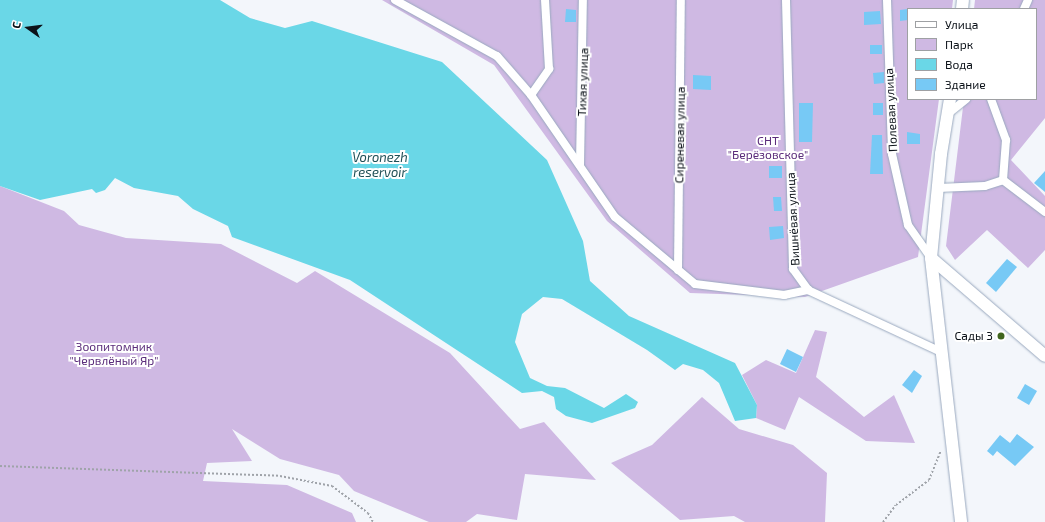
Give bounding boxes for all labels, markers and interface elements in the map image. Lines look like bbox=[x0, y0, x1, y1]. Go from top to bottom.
north arrow bbox=[8, 8, 48, 48]
legend bbox=[907, 8, 1037, 100]
text: Улица bbox=[945, 17, 978, 31]
text: С bbox=[9, 20, 23, 30]
text: Парк bbox=[945, 37, 973, 51]
street label: Тихая улица bbox=[575, 47, 591, 117]
text: Вода bbox=[945, 57, 973, 71]
street label: Полевая улица bbox=[882, 68, 900, 152]
text: Здание bbox=[945, 77, 986, 91]
street label: Сиреневая улица bbox=[672, 86, 688, 184]
park label: СНТ "Берёзовское" bbox=[728, 134, 808, 162]
water label: Voronezh reservoir bbox=[352, 150, 408, 181]
street label: Вишнёвая улица bbox=[783, 172, 803, 266]
place label: Сады 3 bbox=[954, 329, 993, 343]
marker: Сады 3 bbox=[996, 331, 1006, 341]
park label: Зоопитомник "Червлёный Яр" bbox=[70, 340, 158, 368]

